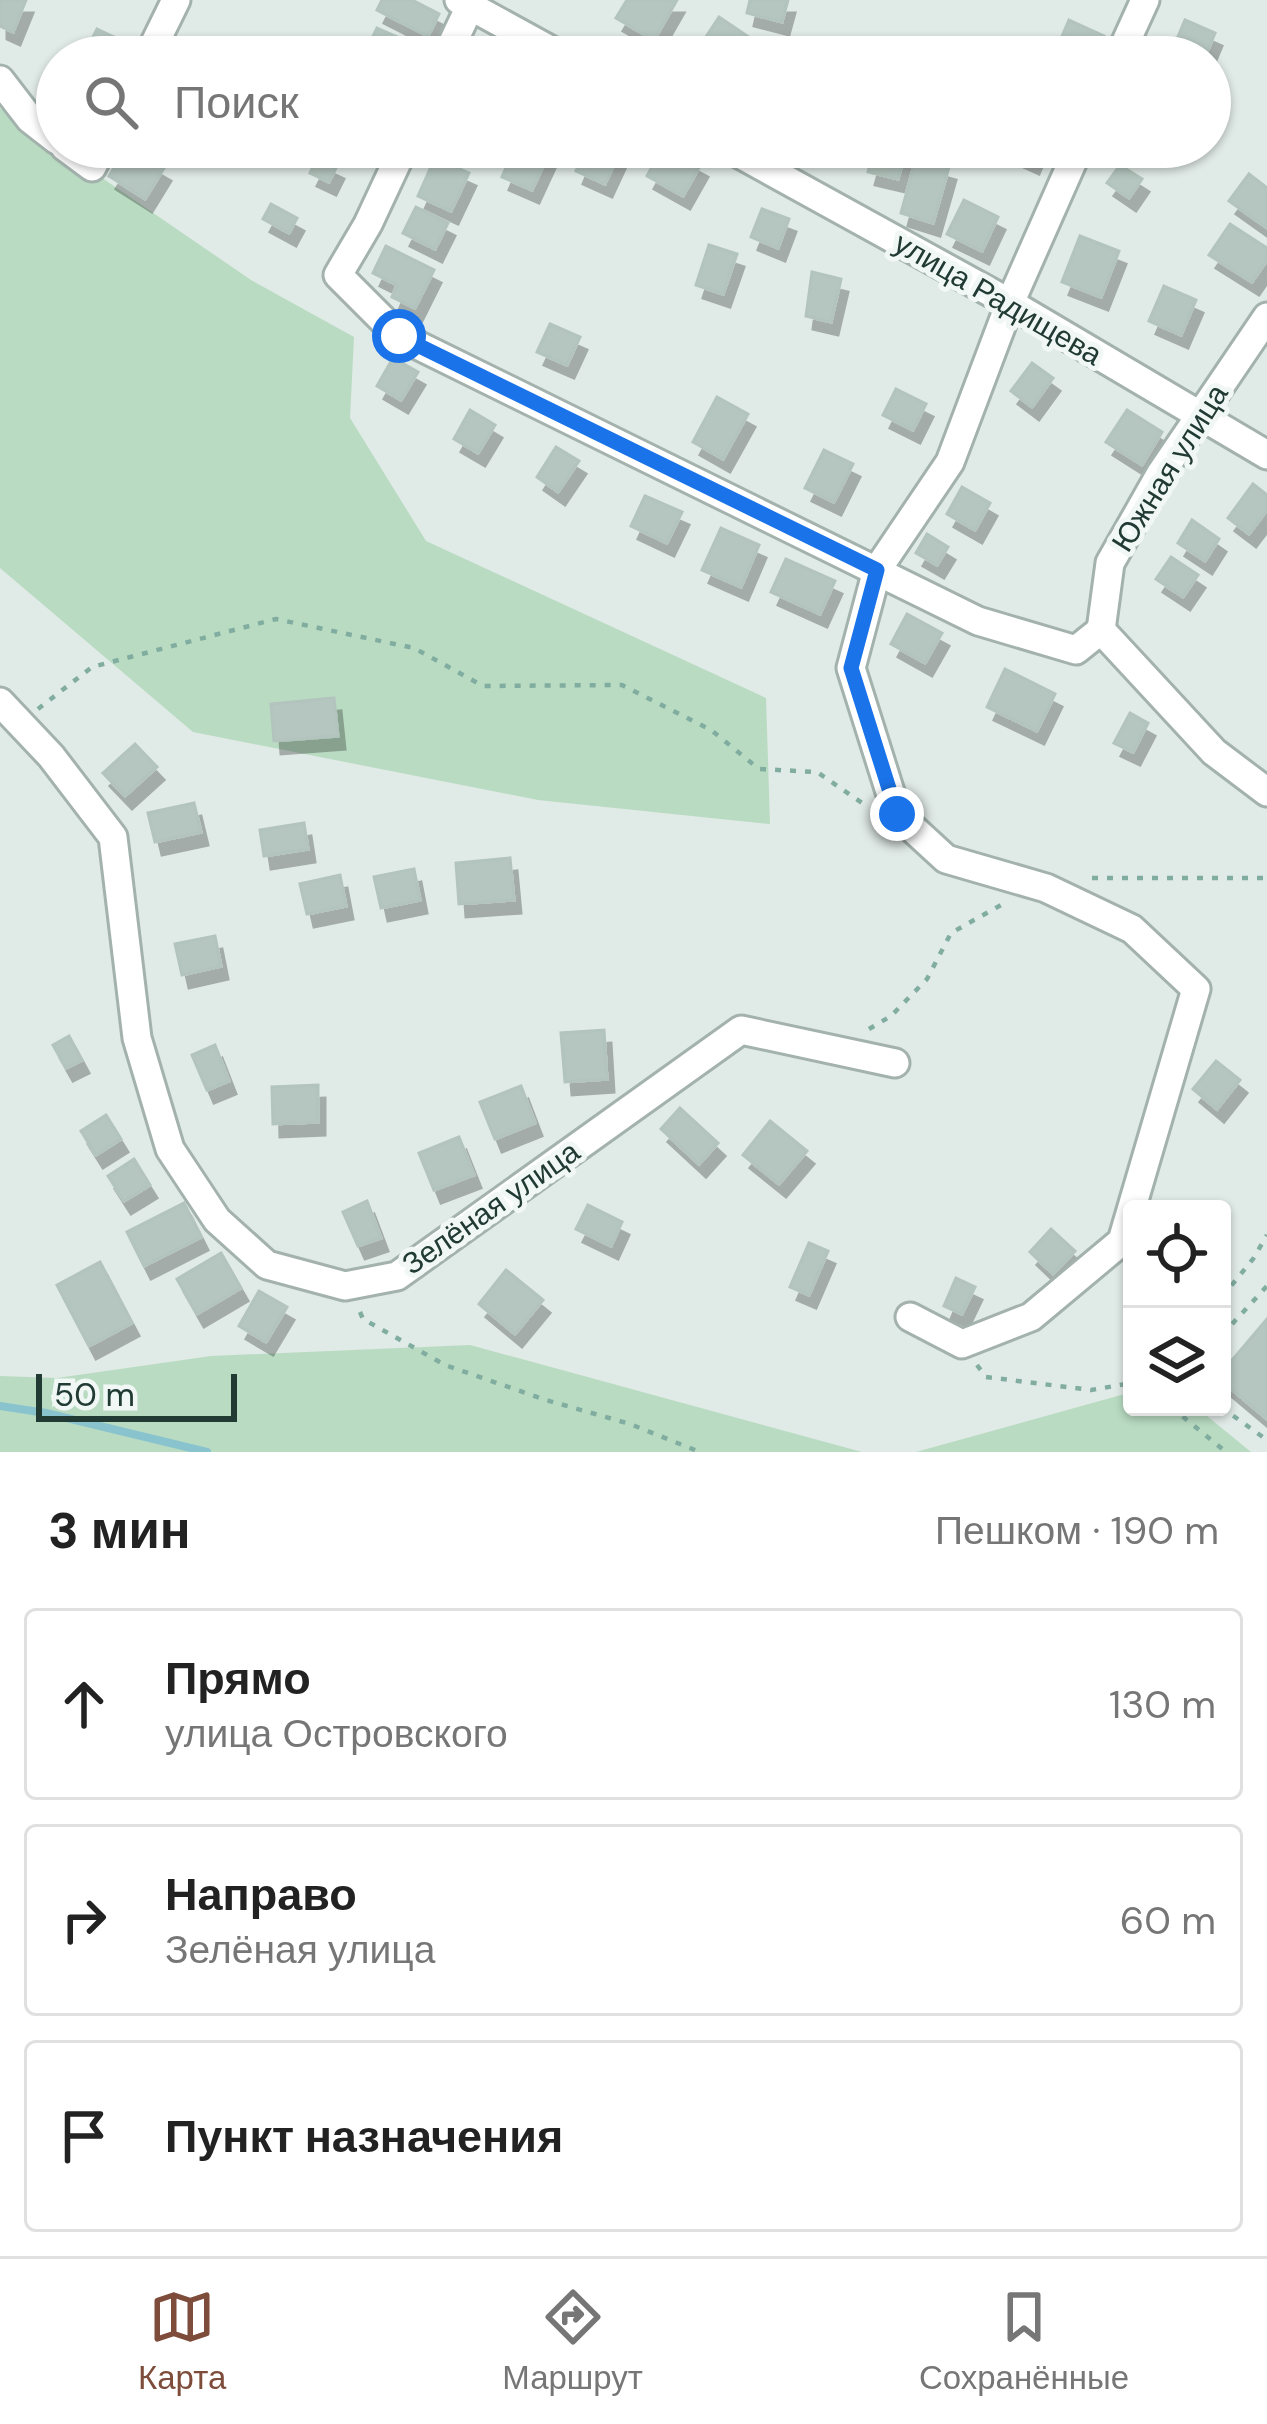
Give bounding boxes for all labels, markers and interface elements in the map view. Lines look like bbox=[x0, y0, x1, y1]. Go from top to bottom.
search box bbox=[36, 36, 1231, 168]
icon: search bbox=[78, 69, 144, 135]
text: Поиск bbox=[174, 73, 299, 132]
street label: улица Радищева bbox=[887, 223, 1109, 374]
route start bbox=[372, 309, 426, 363]
street label: Южная улица bbox=[1103, 376, 1237, 559]
route end bbox=[870, 787, 924, 841]
street label: Зелёная улица bbox=[394, 1132, 587, 1283]
map controls bbox=[1123, 1200, 1231, 1416]
button: locate bbox=[1123, 1200, 1231, 1308]
button: layers bbox=[1123, 1308, 1231, 1416]
scale bar bbox=[36, 1368, 237, 1421]
text: 50 m bbox=[54, 1373, 135, 1416]
text: 3 мин bbox=[48, 1497, 191, 1564]
text: Пешком · 190 m bbox=[935, 1505, 1219, 1556]
text: Прямо bbox=[165, 1649, 311, 1708]
icon: ahead bbox=[51, 1671, 117, 1737]
text: 130 m bbox=[1109, 1679, 1216, 1730]
text: улица Островского bbox=[165, 1708, 508, 1759]
text: Направо bbox=[165, 1865, 357, 1924]
icon: right bbox=[51, 1887, 117, 1953]
text: 60 m bbox=[1120, 1895, 1216, 1946]
text: Зелёная улица bbox=[165, 1924, 435, 1975]
icon: arrive bbox=[51, 2103, 117, 2169]
text: Пункт назначения bbox=[165, 2107, 563, 2166]
tab: Карта bbox=[138, 2284, 226, 2399]
tab: Маршрут bbox=[502, 2284, 643, 2399]
tab: Сохранённые bbox=[919, 2284, 1129, 2399]

